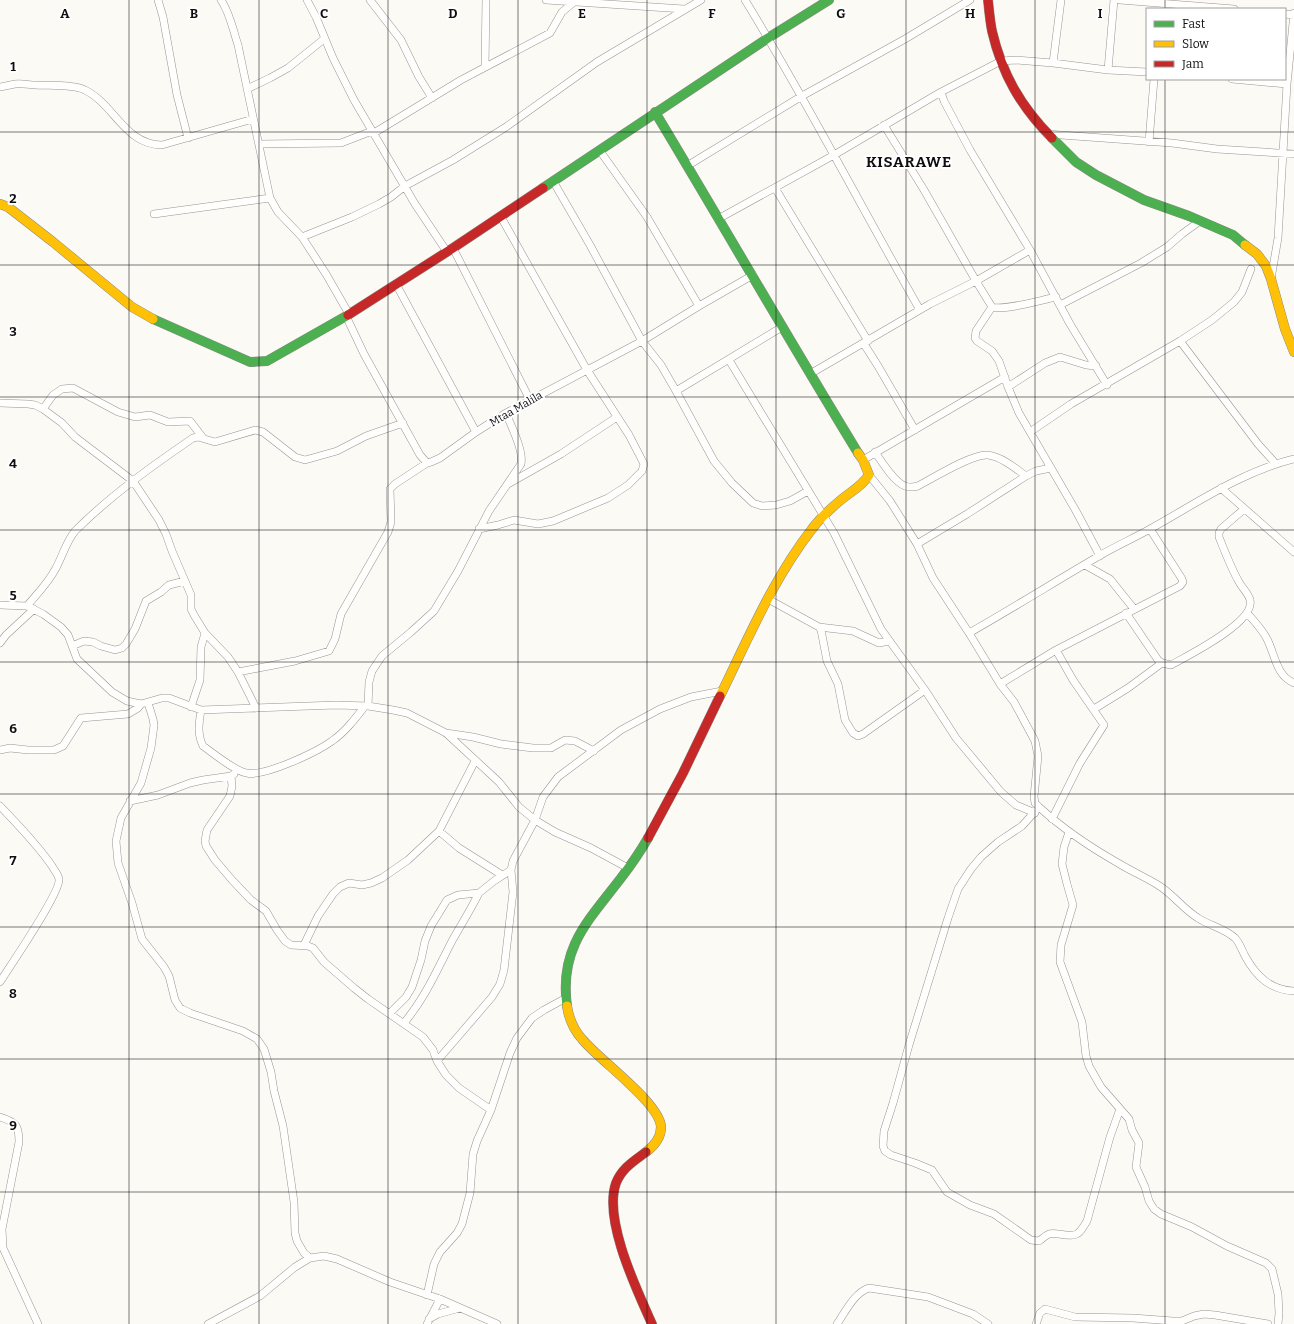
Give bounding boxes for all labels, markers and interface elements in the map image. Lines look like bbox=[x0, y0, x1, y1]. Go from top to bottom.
text: A bbox=[60, 6, 70, 21]
text: B bbox=[190, 6, 198, 21]
text: C bbox=[320, 6, 328, 21]
text: D bbox=[448, 6, 458, 21]
text: E bbox=[578, 6, 586, 21]
text: F bbox=[708, 6, 716, 21]
text: G bbox=[836, 6, 846, 21]
text: H bbox=[965, 6, 975, 21]
text: I bbox=[1098, 6, 1103, 21]
legend bbox=[1146, 8, 1286, 80]
text: Fast bbox=[1182, 17, 1206, 31]
text: Slow bbox=[1182, 37, 1209, 51]
text: Jam bbox=[1181, 57, 1204, 71]
text: 1 bbox=[10, 59, 16, 74]
district label: KISARAWE bbox=[866, 153, 952, 171]
text: 2 bbox=[9, 191, 17, 206]
text: 3 bbox=[9, 324, 17, 339]
street label: Mtaa Malila bbox=[487, 389, 545, 429]
text: 4 bbox=[9, 456, 17, 471]
text: 5 bbox=[9, 588, 17, 603]
text: 6 bbox=[9, 721, 17, 736]
text: 7 bbox=[10, 853, 17, 868]
text: 8 bbox=[9, 986, 17, 1001]
text: 9 bbox=[9, 1118, 17, 1133]

